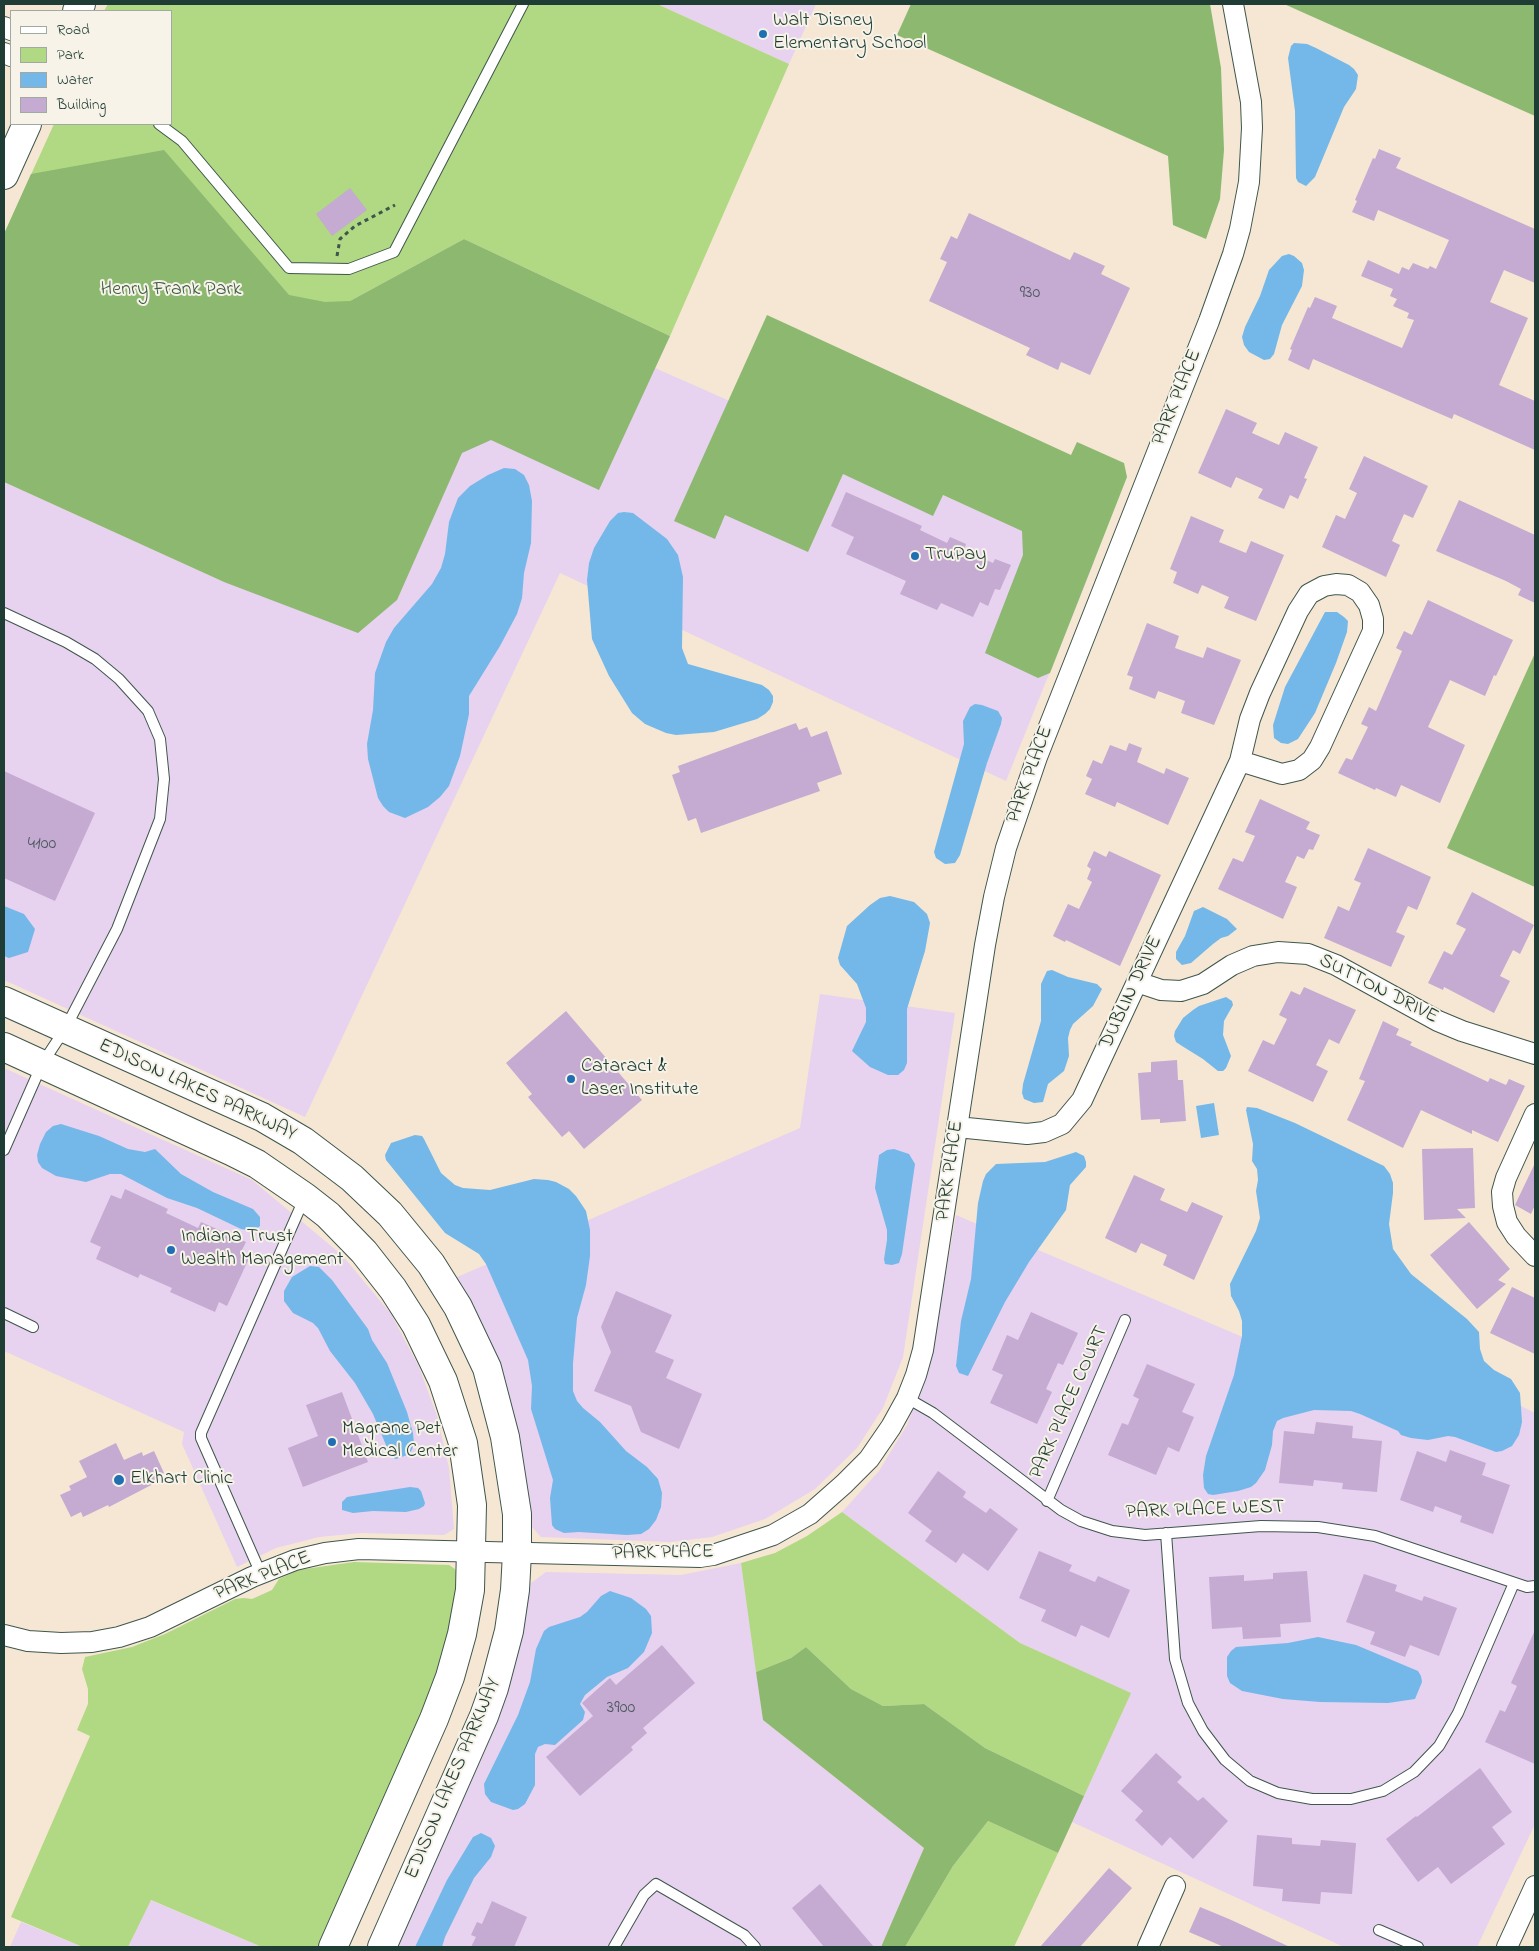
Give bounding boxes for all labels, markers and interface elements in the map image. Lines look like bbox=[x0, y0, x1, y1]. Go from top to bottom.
legend bbox=[10, 10, 172, 125]
place label: Walt Disney Elementary School bbox=[773, 10, 926, 57]
text: Road bbox=[57, 19, 90, 41]
marker: Walt Disney Elementary School bbox=[757, 28, 769, 40]
text: Park bbox=[57, 44, 84, 66]
text: Water bbox=[57, 69, 93, 91]
text: Building bbox=[57, 94, 106, 116]
park label: Henry Frank Park bbox=[101, 279, 241, 303]
house number: 930 bbox=[1020, 283, 1040, 305]
street label: PARK PLACE bbox=[1148, 346, 1208, 450]
place label: TruPay bbox=[925, 544, 986, 568]
marker: TruPay bbox=[909, 550, 921, 562]
street label: PARK PLACE bbox=[1002, 723, 1060, 827]
house number: 4100 bbox=[28, 834, 56, 856]
street label: DUBLIN DRIVE bbox=[1095, 933, 1169, 1053]
street label: SUTTON DRIVE bbox=[1314, 950, 1442, 1030]
street label: EDISON LAKES PARKWAY bbox=[94, 1035, 300, 1147]
place label: Cataract & Laser Institute bbox=[581, 1056, 698, 1103]
marker: Cataract & Laser Institute bbox=[565, 1073, 577, 1085]
street label: PARK PLACE bbox=[932, 1119, 970, 1223]
place label: Indiana Trust Wealth Management bbox=[181, 1226, 343, 1273]
marker: Indiana Trust Wealth Management bbox=[165, 1244, 177, 1256]
street label: PARK PLACE COURT bbox=[1025, 1323, 1115, 1483]
place label: Magrane Pet Medical Center bbox=[342, 1418, 458, 1465]
marker: Magrane Pet Medical Center bbox=[326, 1436, 338, 1448]
place label: Elkhart Clinic bbox=[130, 1468, 233, 1492]
marker: Elkhart Clinic bbox=[112, 1473, 126, 1487]
street label: PARK PLACE WEST bbox=[1125, 1496, 1285, 1526]
street label: PARK PLACE bbox=[612, 1541, 714, 1567]
street label: PARK PLACE bbox=[211, 1547, 315, 1607]
street label: EDISON LAKES PARKWAY bbox=[401, 1675, 507, 1883]
house number: 3900 bbox=[607, 1698, 635, 1720]

